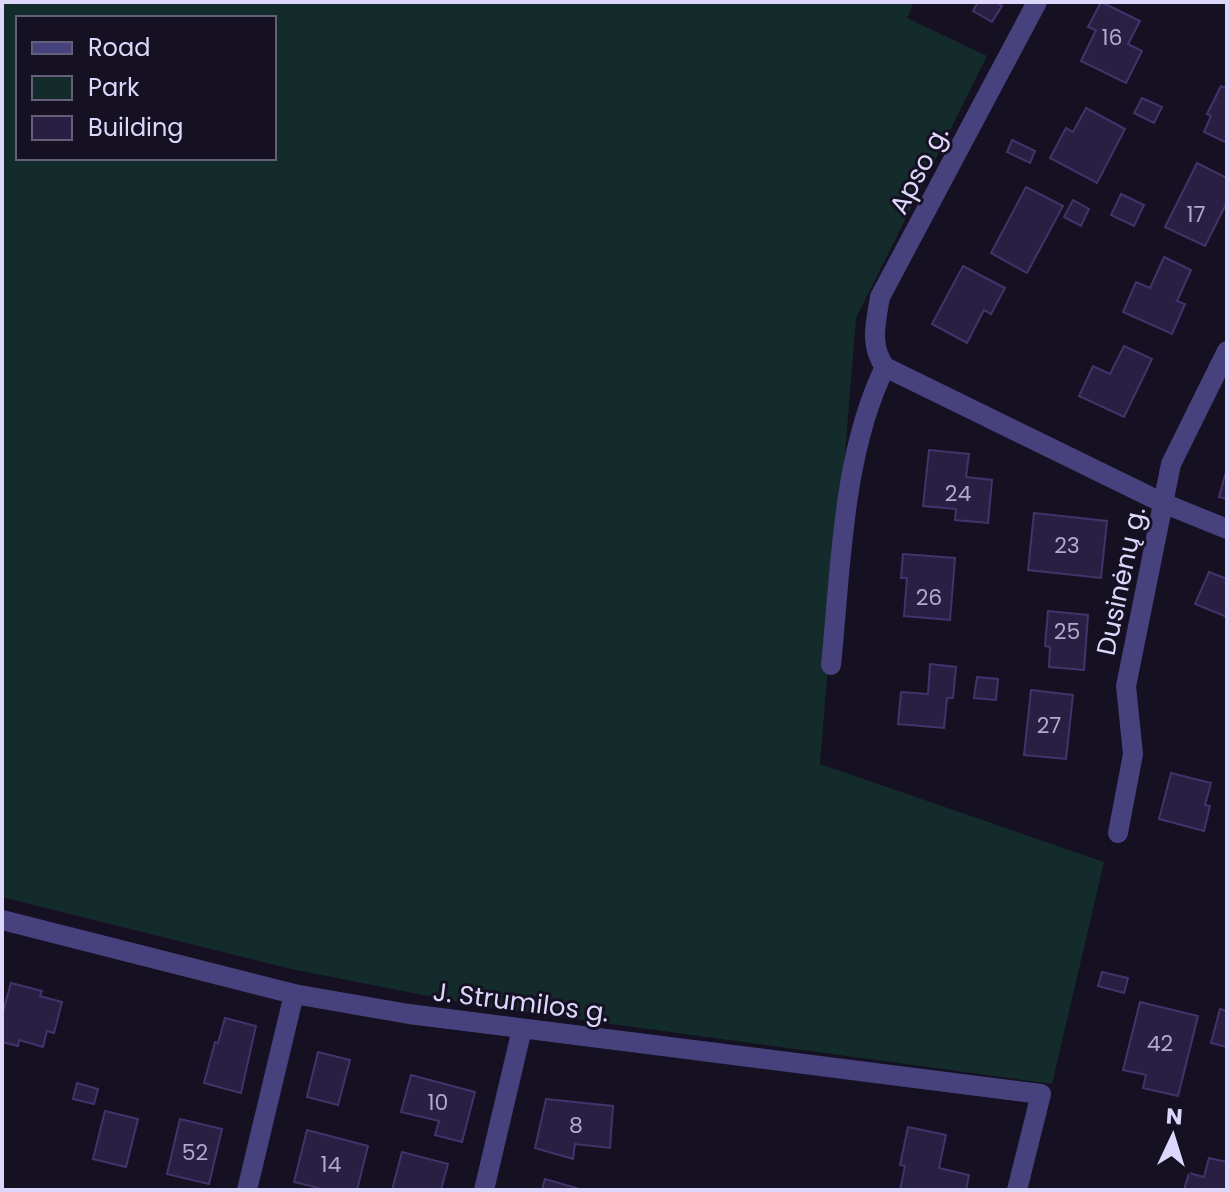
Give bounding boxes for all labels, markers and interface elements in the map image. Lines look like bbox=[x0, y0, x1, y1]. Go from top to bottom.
legend bbox=[16, 16, 276, 160]
house number: 16 bbox=[1101, 22, 1123, 53]
text: Road bbox=[88, 31, 150, 64]
text: Park bbox=[88, 71, 140, 104]
text: Building bbox=[88, 111, 184, 144]
street label: Apso g. bbox=[881, 119, 957, 221]
house number: 17 bbox=[1186, 199, 1206, 230]
house number: 24 bbox=[945, 478, 971, 509]
street label: Dusinėnų g. bbox=[1088, 503, 1154, 659]
house number: 23 bbox=[1054, 530, 1080, 561]
house number: 26 bbox=[916, 582, 942, 613]
house number: 25 bbox=[1054, 616, 1080, 647]
house number: 27 bbox=[1037, 710, 1061, 741]
street label: J. Strumilos g. bbox=[431, 973, 611, 1031]
house number: 42 bbox=[1147, 1028, 1173, 1059]
house number: 10 bbox=[428, 1087, 448, 1118]
north arrow bbox=[1133, 1096, 1213, 1176]
text: N bbox=[1165, 1101, 1184, 1133]
house number: 8 bbox=[569, 1110, 583, 1141]
house number: 52 bbox=[182, 1137, 208, 1168]
house number: 14 bbox=[321, 1149, 342, 1180]

